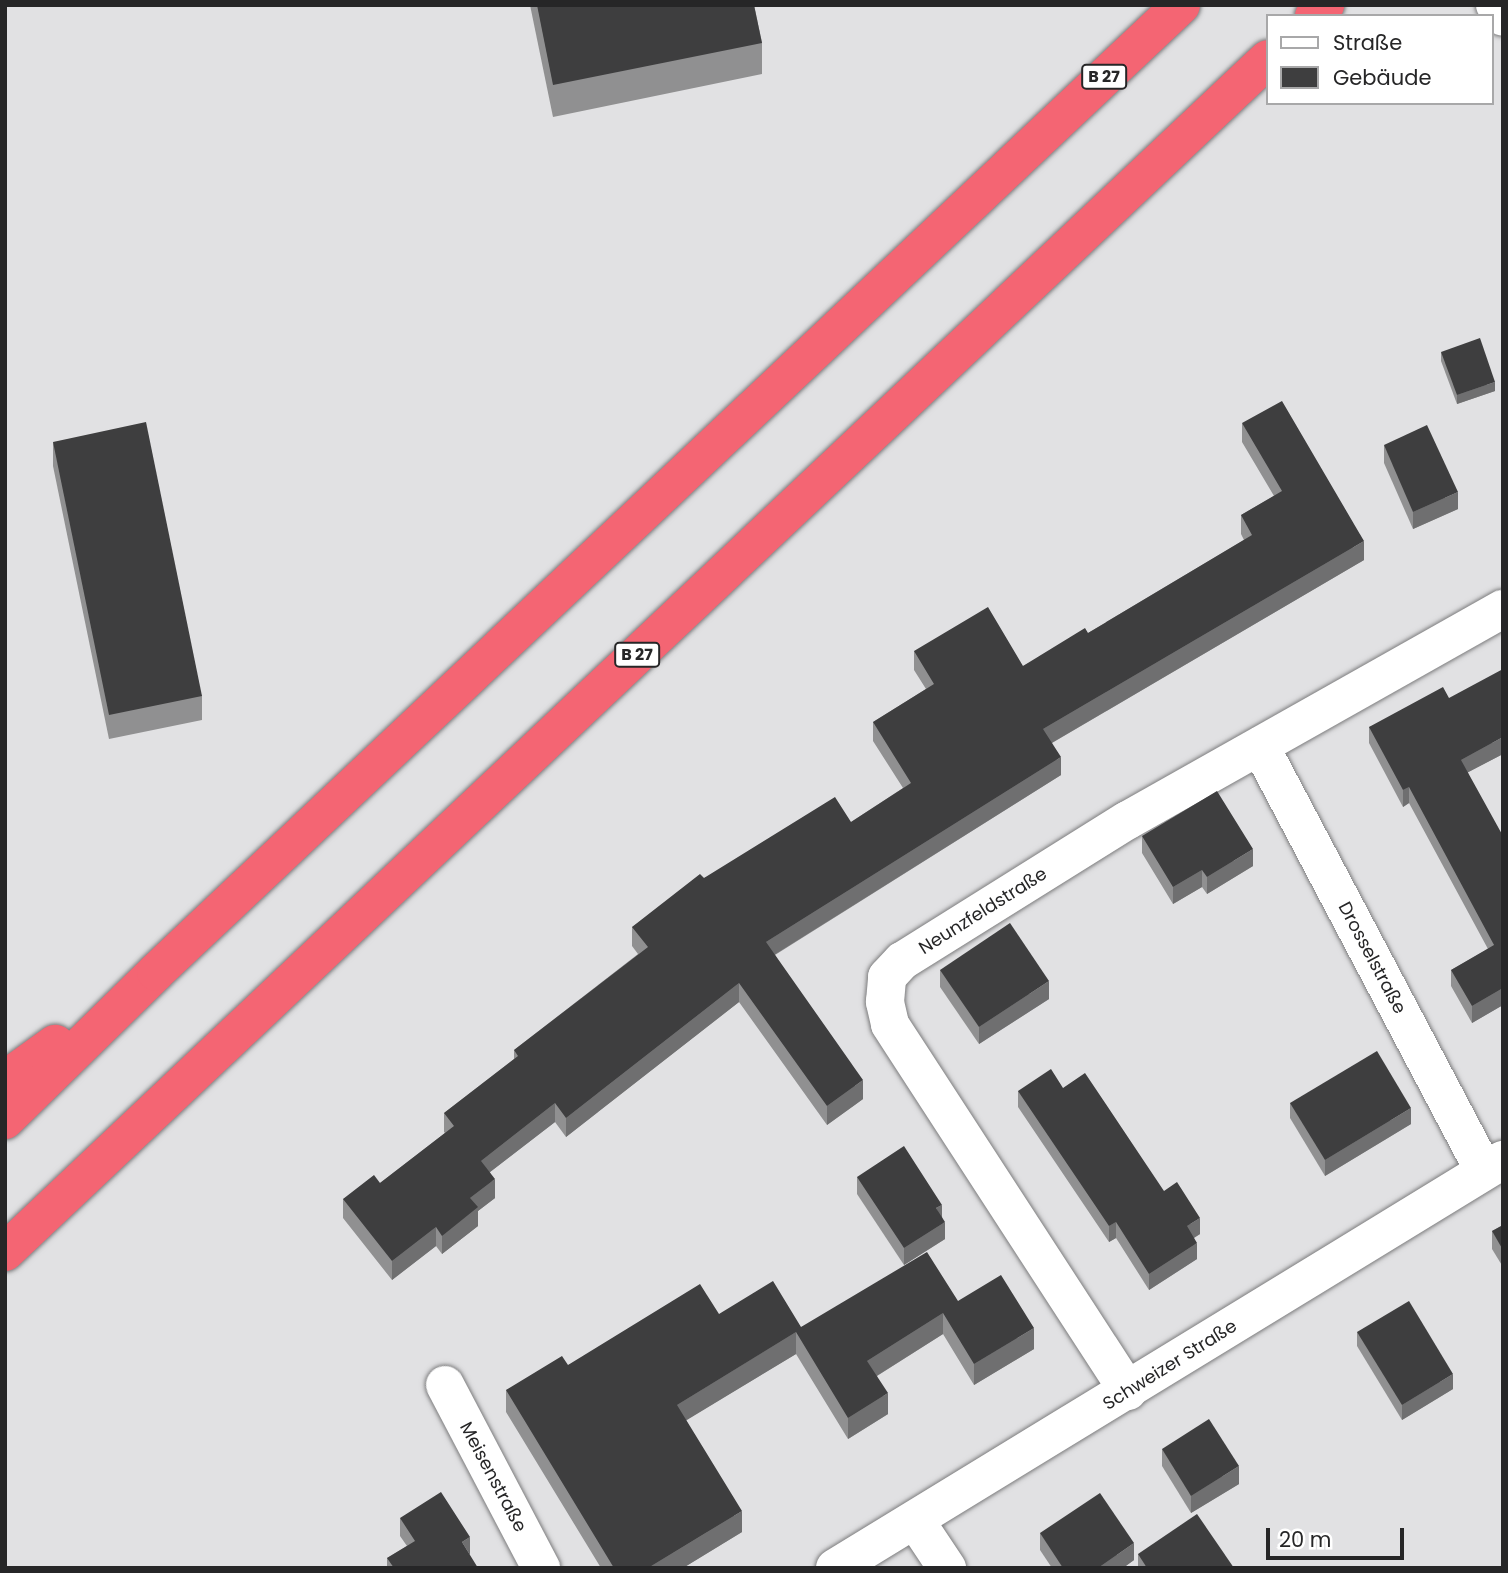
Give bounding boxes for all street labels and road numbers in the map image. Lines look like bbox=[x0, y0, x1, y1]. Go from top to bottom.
road number: B 27 bbox=[1080, 64, 1128, 90]
road number: B 27 bbox=[612, 642, 662, 668]
street label: Neunzfeldstraße bbox=[915, 863, 1051, 959]
street label: Drosselstraße bbox=[1333, 898, 1411, 1018]
street label: Schweizer Straße bbox=[1099, 1315, 1241, 1415]
street label: Meisenstraße bbox=[455, 1418, 531, 1536]

